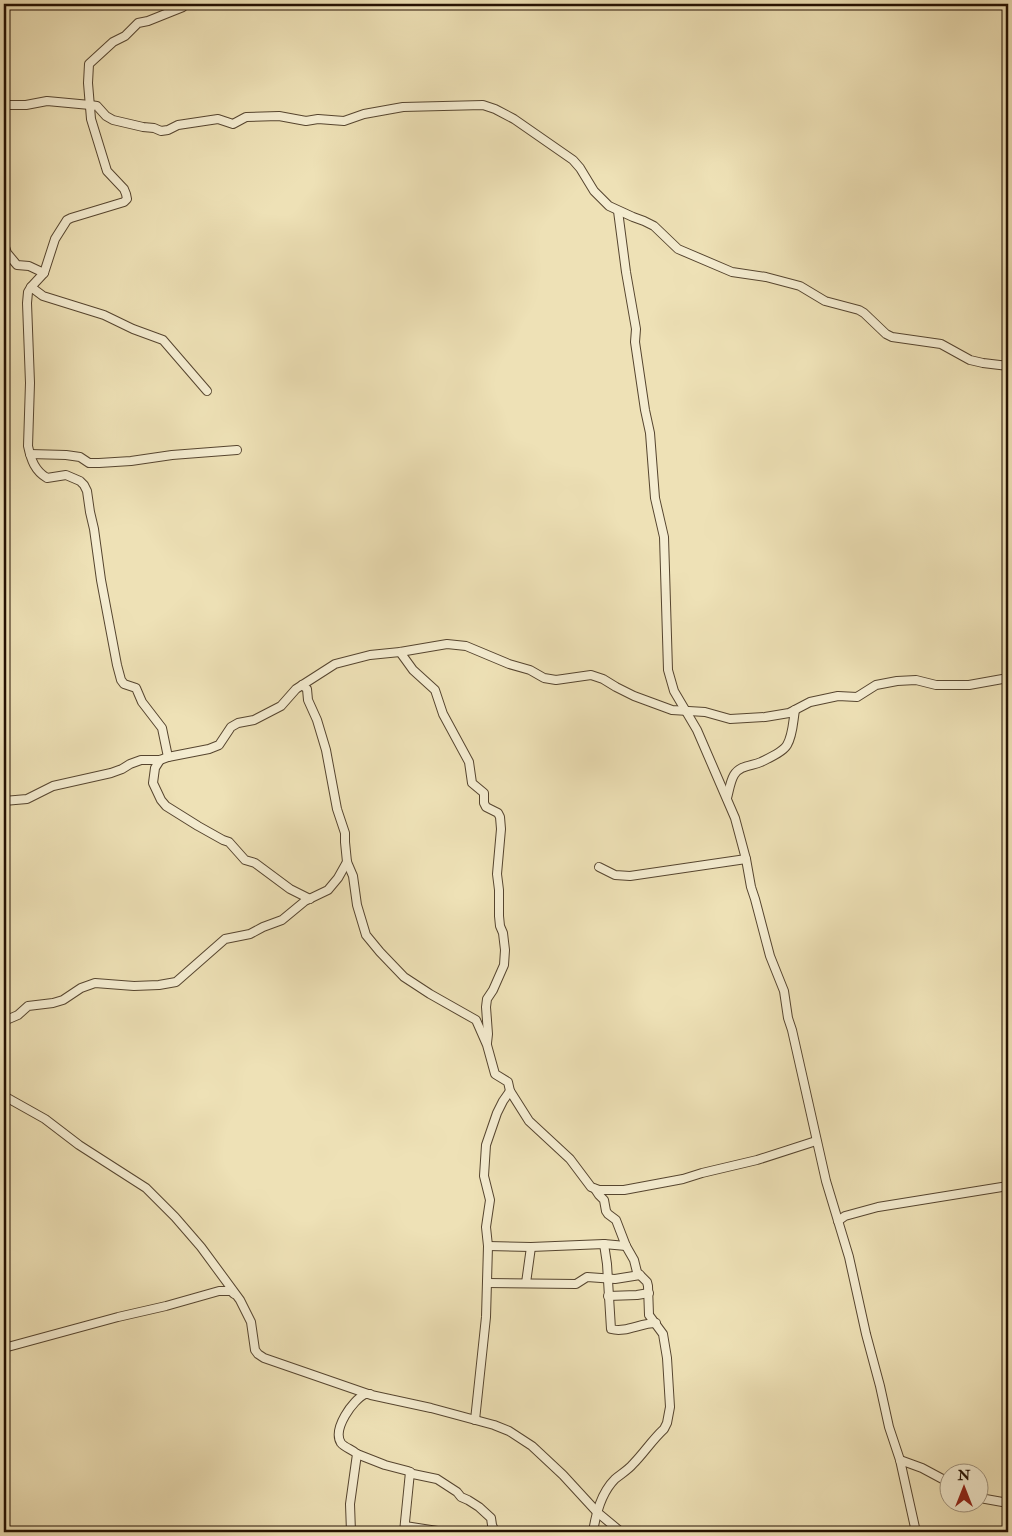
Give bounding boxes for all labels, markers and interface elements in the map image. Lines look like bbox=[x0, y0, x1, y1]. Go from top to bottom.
north arrow bbox=[940, 1464, 990, 1514]
text: N bbox=[957, 1467, 971, 1484]

